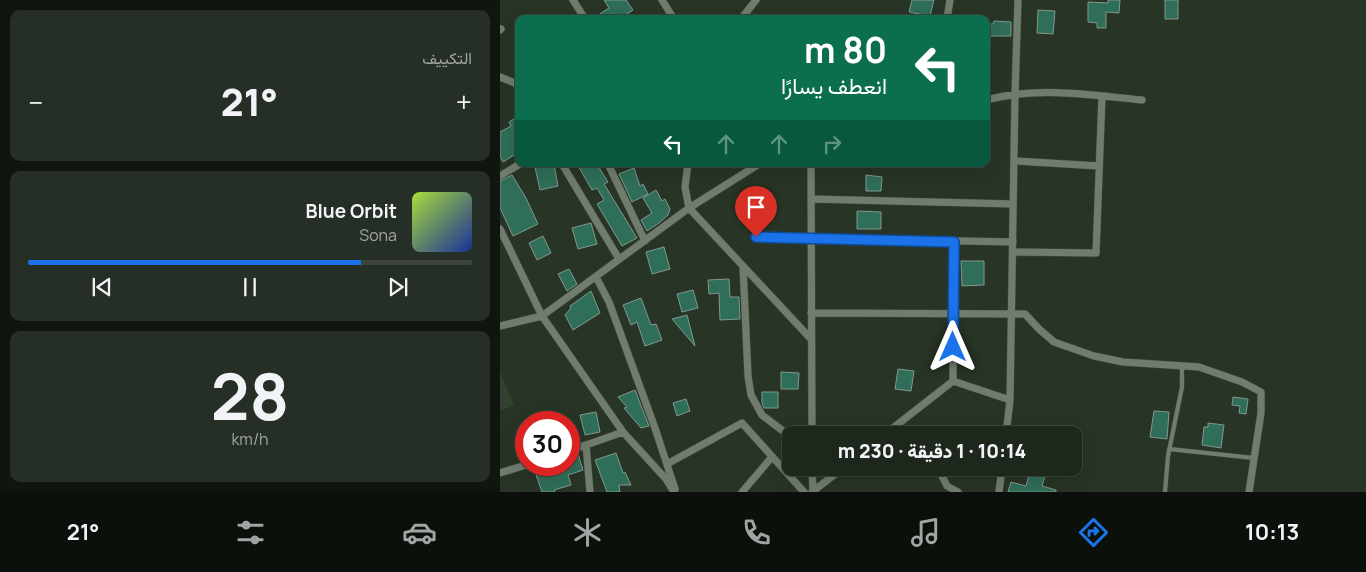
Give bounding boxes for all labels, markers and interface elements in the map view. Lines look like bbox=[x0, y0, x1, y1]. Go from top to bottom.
text: 80 m bbox=[804, 26, 887, 74]
icon: left bbox=[905, 35, 970, 100]
text: التكييف bbox=[422, 47, 472, 69]
text: انعطف يسارًا bbox=[781, 71, 887, 101]
text: 21° bbox=[221, 75, 278, 127]
text: − bbox=[28, 83, 43, 121]
text: + bbox=[456, 83, 472, 121]
icon: left bbox=[659, 130, 687, 158]
icon: ahead bbox=[712, 130, 740, 158]
icon: ahead bbox=[765, 130, 793, 158]
icon: right bbox=[818, 130, 846, 158]
pin bbox=[735, 186, 777, 237]
icon: arrive bbox=[742, 193, 770, 221]
text: Blue Orbit bbox=[305, 198, 397, 224]
text: Sona bbox=[359, 224, 397, 246]
icon: previous bbox=[88, 273, 116, 301]
icon: pause bbox=[236, 273, 264, 301]
icon: next bbox=[384, 273, 412, 301]
position arrow bbox=[926, 320, 978, 372]
text: 28 bbox=[211, 351, 289, 440]
speed limit sign: 30 bbox=[515, 411, 580, 476]
text: km/h bbox=[231, 428, 269, 450]
text: 10:14 · 1 دقيقة · 230 m bbox=[838, 438, 1026, 464]
icon: filters bbox=[233, 515, 268, 550]
icon: car bbox=[402, 515, 437, 550]
icon: climate bbox=[570, 515, 605, 550]
icon: phone bbox=[739, 515, 774, 550]
icon: music bbox=[908, 515, 943, 550]
icon: directions bbox=[1076, 515, 1111, 550]
text: 21° bbox=[67, 517, 100, 547]
text: 10:13 bbox=[1245, 517, 1299, 547]

